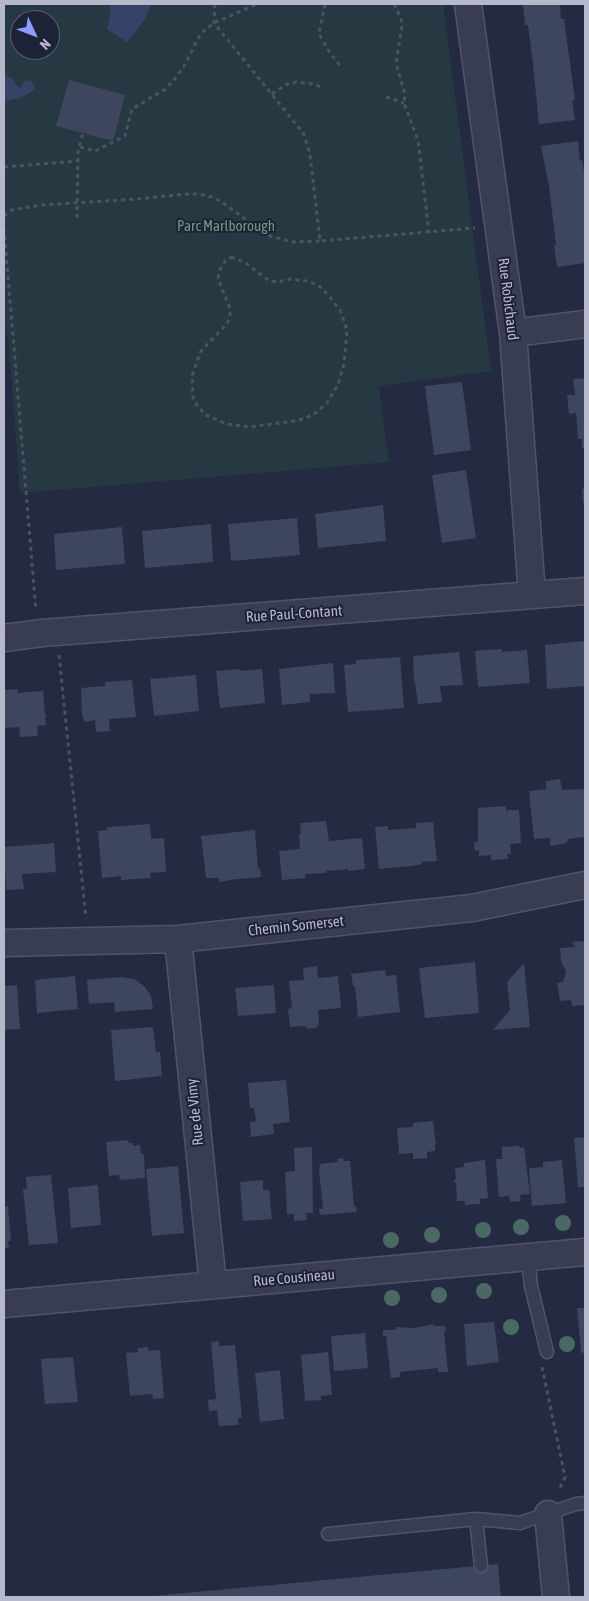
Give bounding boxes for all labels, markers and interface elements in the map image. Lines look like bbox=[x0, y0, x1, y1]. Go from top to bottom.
north arrow bbox=[10, 10, 60, 60]
text: N bbox=[37, 36, 54, 53]
park label: Parc Marlborough bbox=[177, 217, 275, 235]
street label: Rue Robichaud bbox=[494, 257, 522, 341]
street label: Rue Paul-Contant bbox=[245, 602, 343, 626]
street label: Chemin Somerset bbox=[247, 912, 345, 940]
street label: Rue de Vimy bbox=[183, 1078, 207, 1146]
street label: Rue Cousineau bbox=[253, 1265, 335, 1291]

